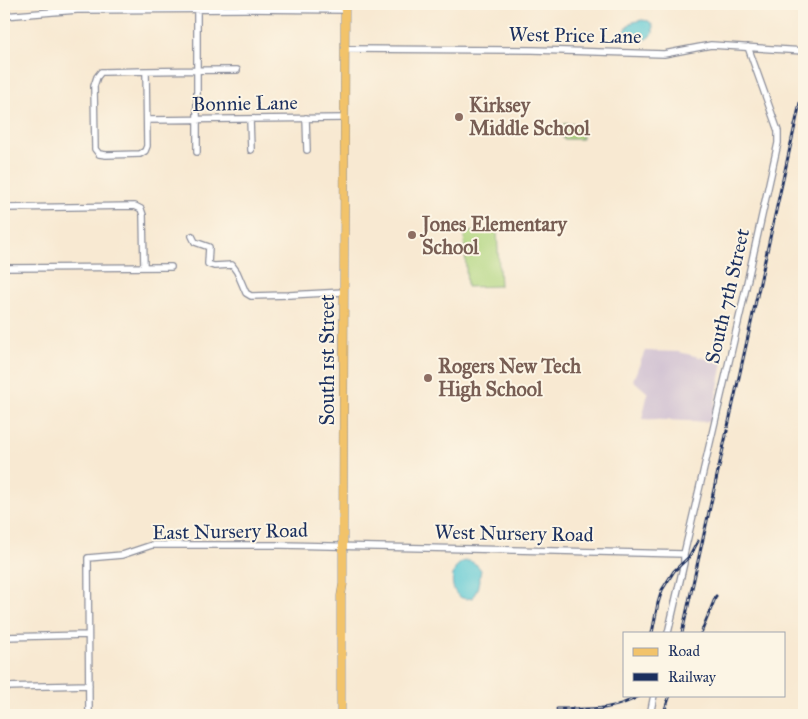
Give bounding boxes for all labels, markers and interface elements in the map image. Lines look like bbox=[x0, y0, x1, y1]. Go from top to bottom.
street label: West Price Lane bbox=[508, 22, 642, 48]
street label: Bonnie Lane bbox=[192, 90, 298, 116]
place label: Kirksey Middle School bbox=[469, 93, 590, 140]
marker: Kirksey Middle School bbox=[453, 111, 465, 123]
place label: Jones Elementary School bbox=[419, 212, 568, 259]
street label: South 7th Street bbox=[700, 226, 754, 366]
marker: Jones Elementary School bbox=[406, 229, 418, 241]
street label: South 1st Street bbox=[315, 294, 339, 426]
place label: Rogers New Tech High School bbox=[438, 354, 582, 402]
marker: Rogers New Tech High School bbox=[422, 372, 434, 384]
street label: East Nursery Road bbox=[152, 518, 308, 544]
street label: West Nursery Road bbox=[434, 520, 594, 546]
legend bbox=[623, 632, 786, 696]
text: Road bbox=[668, 642, 700, 660]
text: Railway bbox=[668, 668, 717, 686]

